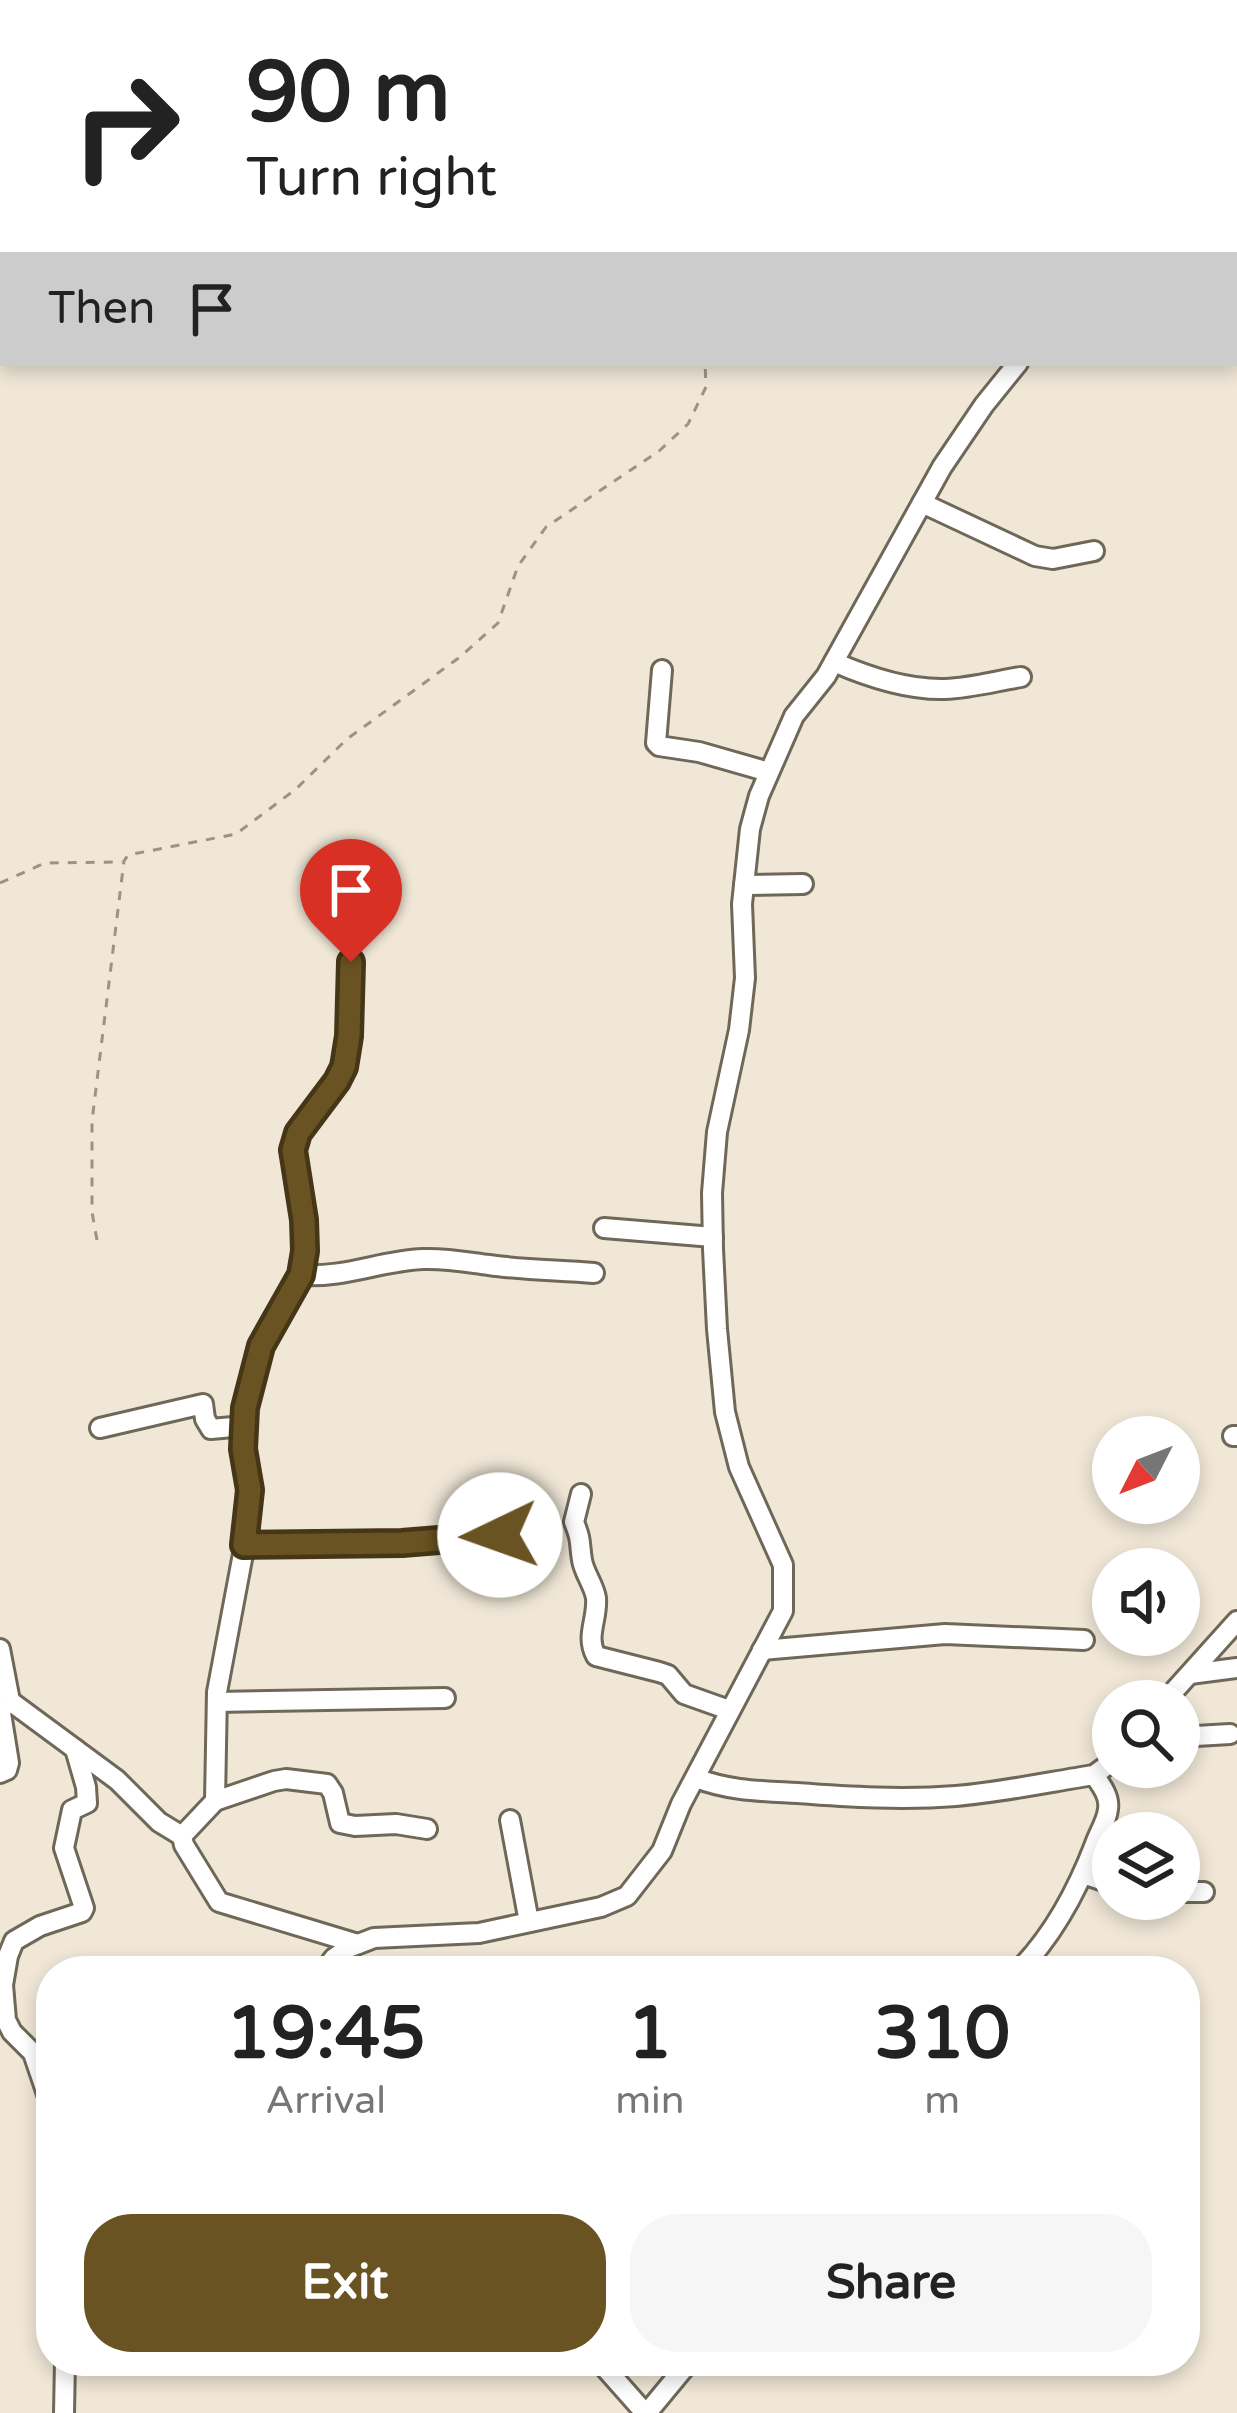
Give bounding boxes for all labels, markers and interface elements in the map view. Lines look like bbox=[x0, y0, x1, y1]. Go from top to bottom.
text: 90 m bbox=[246, 43, 450, 144]
icon: right bbox=[48, 48, 204, 204]
text: Turn right bbox=[246, 145, 497, 210]
icon: arrive bbox=[179, 276, 245, 342]
text: Then bbox=[48, 282, 155, 336]
pin bbox=[300, 839, 402, 962]
icon: arrive bbox=[318, 857, 384, 923]
north arrow bbox=[1092, 1416, 1200, 1524]
map controls bbox=[1092, 1416, 1200, 1920]
position arrow bbox=[437, 1472, 563, 1598]
button: sound bbox=[1092, 1548, 1200, 1656]
button: search bbox=[1092, 1680, 1200, 1788]
button: layers bbox=[1092, 1812, 1200, 1920]
text: 19:45 bbox=[226, 1991, 425, 2078]
text: 1 bbox=[627, 1991, 673, 2078]
text: 310 bbox=[874, 1991, 1010, 2078]
text: Arrival bbox=[265, 2077, 386, 2124]
text: min bbox=[615, 2077, 685, 2124]
text: m bbox=[924, 2077, 960, 2124]
button: Exit bbox=[84, 2214, 606, 2352]
button: Share bbox=[630, 2214, 1152, 2352]

